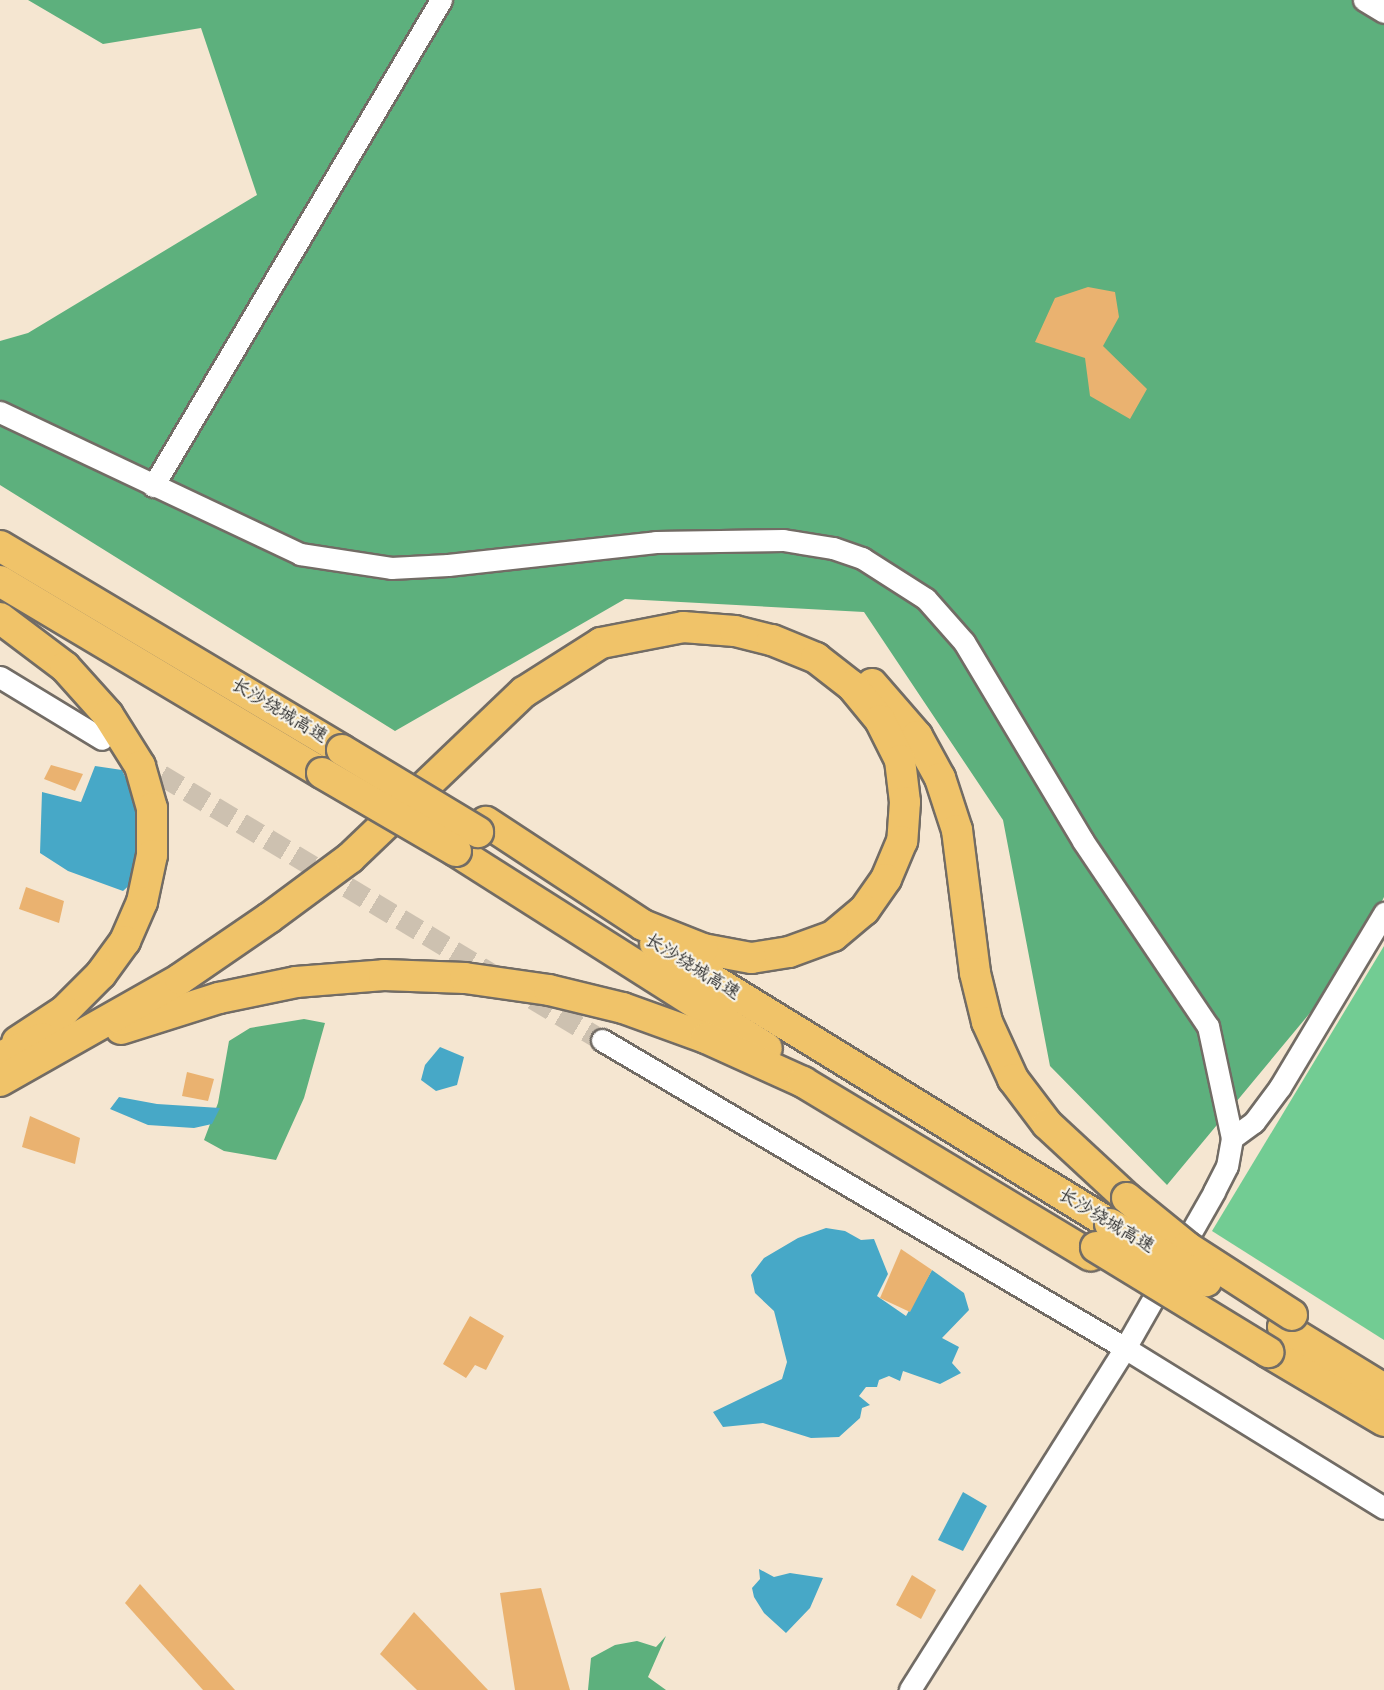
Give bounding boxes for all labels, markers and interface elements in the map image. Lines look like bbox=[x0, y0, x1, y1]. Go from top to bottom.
street label: 长沙绕城高速 bbox=[227, 675, 331, 749]
street label: 长沙绕城高速 bbox=[640, 930, 744, 1006]
street label: 长沙绕城高速 bbox=[1054, 1185, 1158, 1259]

